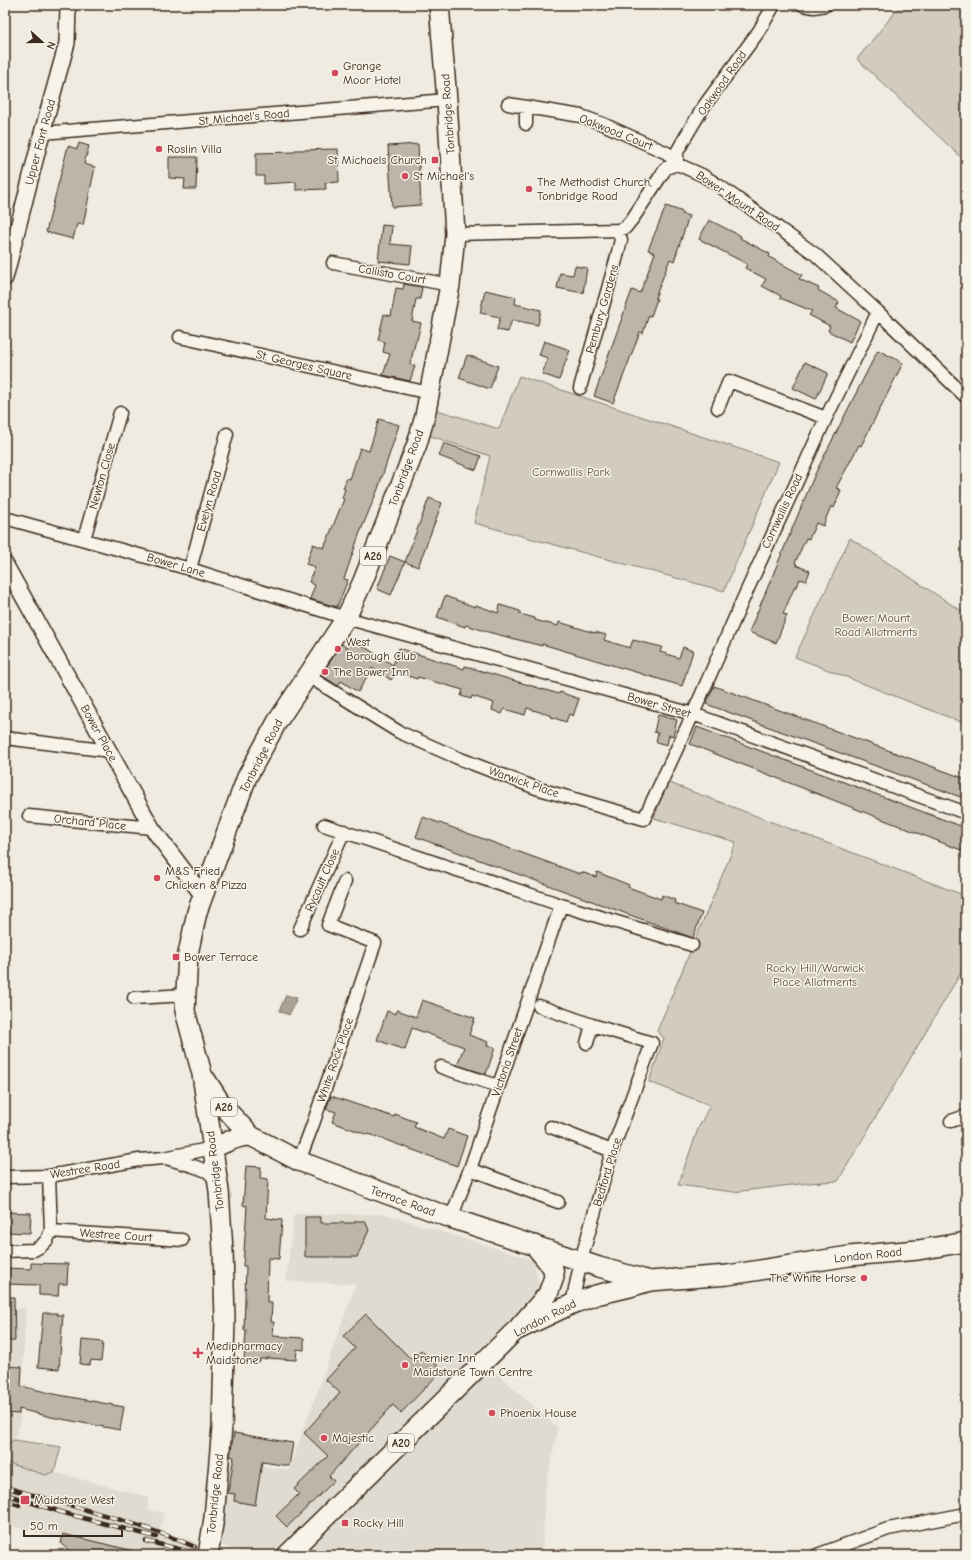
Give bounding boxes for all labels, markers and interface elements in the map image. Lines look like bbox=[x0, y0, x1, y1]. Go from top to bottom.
north arrow bbox=[22, 22, 62, 62]
text: N bbox=[44, 40, 58, 51]
street label: Oakwood Road bbox=[695, 48, 749, 118]
place label: Grange Moor Hotel bbox=[343, 59, 401, 87]
marker: Grange Moor Hotel bbox=[330, 68, 340, 78]
street label: Tonbridge Road bbox=[438, 73, 458, 155]
street label: Upper Fant Road bbox=[22, 98, 58, 186]
street label: St Michael's Road bbox=[198, 106, 290, 128]
street label: Oakwood Court bbox=[577, 111, 655, 153]
place label: Roslin Villa bbox=[167, 142, 222, 156]
marker: Roslin Villa bbox=[154, 144, 164, 154]
place label: St Michaels Church bbox=[328, 153, 427, 167]
marker: St Michaels Church bbox=[430, 155, 440, 165]
street label: Bower Mount Road bbox=[693, 168, 783, 234]
place label: St Michael's bbox=[413, 169, 474, 183]
marker: St Michael's bbox=[400, 171, 410, 181]
place label: The Methodist Church, Tonbridge Road bbox=[537, 175, 652, 203]
marker: The Methodist Church, Tonbridge Road bbox=[524, 184, 534, 194]
street label: Callisto Court bbox=[357, 261, 427, 287]
street label: Pembury Gardens bbox=[583, 263, 621, 355]
street label: St. Georges Square bbox=[255, 347, 353, 383]
street label: Tonbridge Road bbox=[386, 428, 426, 508]
street label: Newton Close bbox=[86, 441, 118, 511]
park label: Cornwallis Park bbox=[532, 465, 610, 479]
street label: Evelyn Road bbox=[194, 469, 224, 533]
street label: Cornwallis Road bbox=[759, 471, 805, 551]
road number: A26 bbox=[360, 547, 386, 565]
street label: Bower Lane bbox=[145, 550, 207, 580]
park label: Bower Mount Road Allotments bbox=[835, 611, 917, 639]
place label: West Borough Club bbox=[346, 635, 416, 663]
marker: West Borough Club bbox=[333, 644, 343, 654]
place label: The Bower Inn bbox=[333, 665, 409, 679]
marker: The Bower Inn bbox=[320, 667, 330, 677]
street label: Bower Street bbox=[626, 689, 693, 721]
street label: Bower Place bbox=[78, 702, 120, 764]
street label: Tonbridge Road bbox=[236, 717, 286, 795]
street label: Warwick Place bbox=[487, 763, 561, 801]
street label: Orchard Place bbox=[53, 811, 127, 833]
street label: Rycault Close bbox=[302, 846, 342, 914]
place label: M&S Fried Chicken & Pizza bbox=[165, 864, 247, 892]
marker: M&S Fried Chicken & Pizza bbox=[152, 873, 162, 883]
place label: Bower Terrace bbox=[184, 950, 258, 964]
marker: Bower Terrace bbox=[171, 952, 181, 962]
park label: Rocky Hill/Warwick Place Allotments bbox=[766, 961, 864, 989]
street label: White Rock Place bbox=[314, 1016, 356, 1104]
street label: Victoria Street bbox=[489, 1025, 526, 1098]
road number: A26 bbox=[211, 1098, 237, 1116]
street label: Tonbridge Road bbox=[203, 1130, 227, 1212]
street label: Bedford Place bbox=[590, 1136, 624, 1208]
street label: Westree Road bbox=[49, 1157, 121, 1181]
street label: Terrace Road bbox=[368, 1183, 438, 1219]
street label: Westree Court bbox=[79, 1225, 153, 1245]
street label: London Road bbox=[833, 1244, 903, 1266]
place label: The White Horse bbox=[770, 1271, 856, 1285]
marker: The White Horse bbox=[859, 1273, 869, 1283]
street label: London Road bbox=[512, 1296, 578, 1340]
place label: Medipharmacy Maidstone bbox=[206, 1339, 283, 1367]
marker: Medipharmacy Maidstone bbox=[193, 1348, 203, 1358]
place label: Premier Inn Maidstone Town Centre bbox=[413, 1351, 533, 1379]
marker: Premier Inn Maidstone Town Centre bbox=[400, 1360, 410, 1370]
place label: Phoenix House bbox=[500, 1406, 577, 1420]
marker: Phoenix House bbox=[487, 1408, 497, 1418]
place label: Majestic bbox=[332, 1431, 374, 1445]
marker: Majestic bbox=[319, 1433, 329, 1443]
road number: A20 bbox=[388, 1434, 414, 1452]
street label: Tonbridge Road bbox=[204, 1453, 226, 1535]
place label: Maidstone West bbox=[34, 1493, 115, 1507]
marker: Maidstone West bbox=[19, 1494, 31, 1506]
scale bar bbox=[24, 1512, 122, 1538]
place label: Rocky Hill bbox=[353, 1516, 404, 1530]
marker: Rocky Hill bbox=[340, 1518, 350, 1528]
text: 50 m bbox=[30, 1519, 58, 1533]

